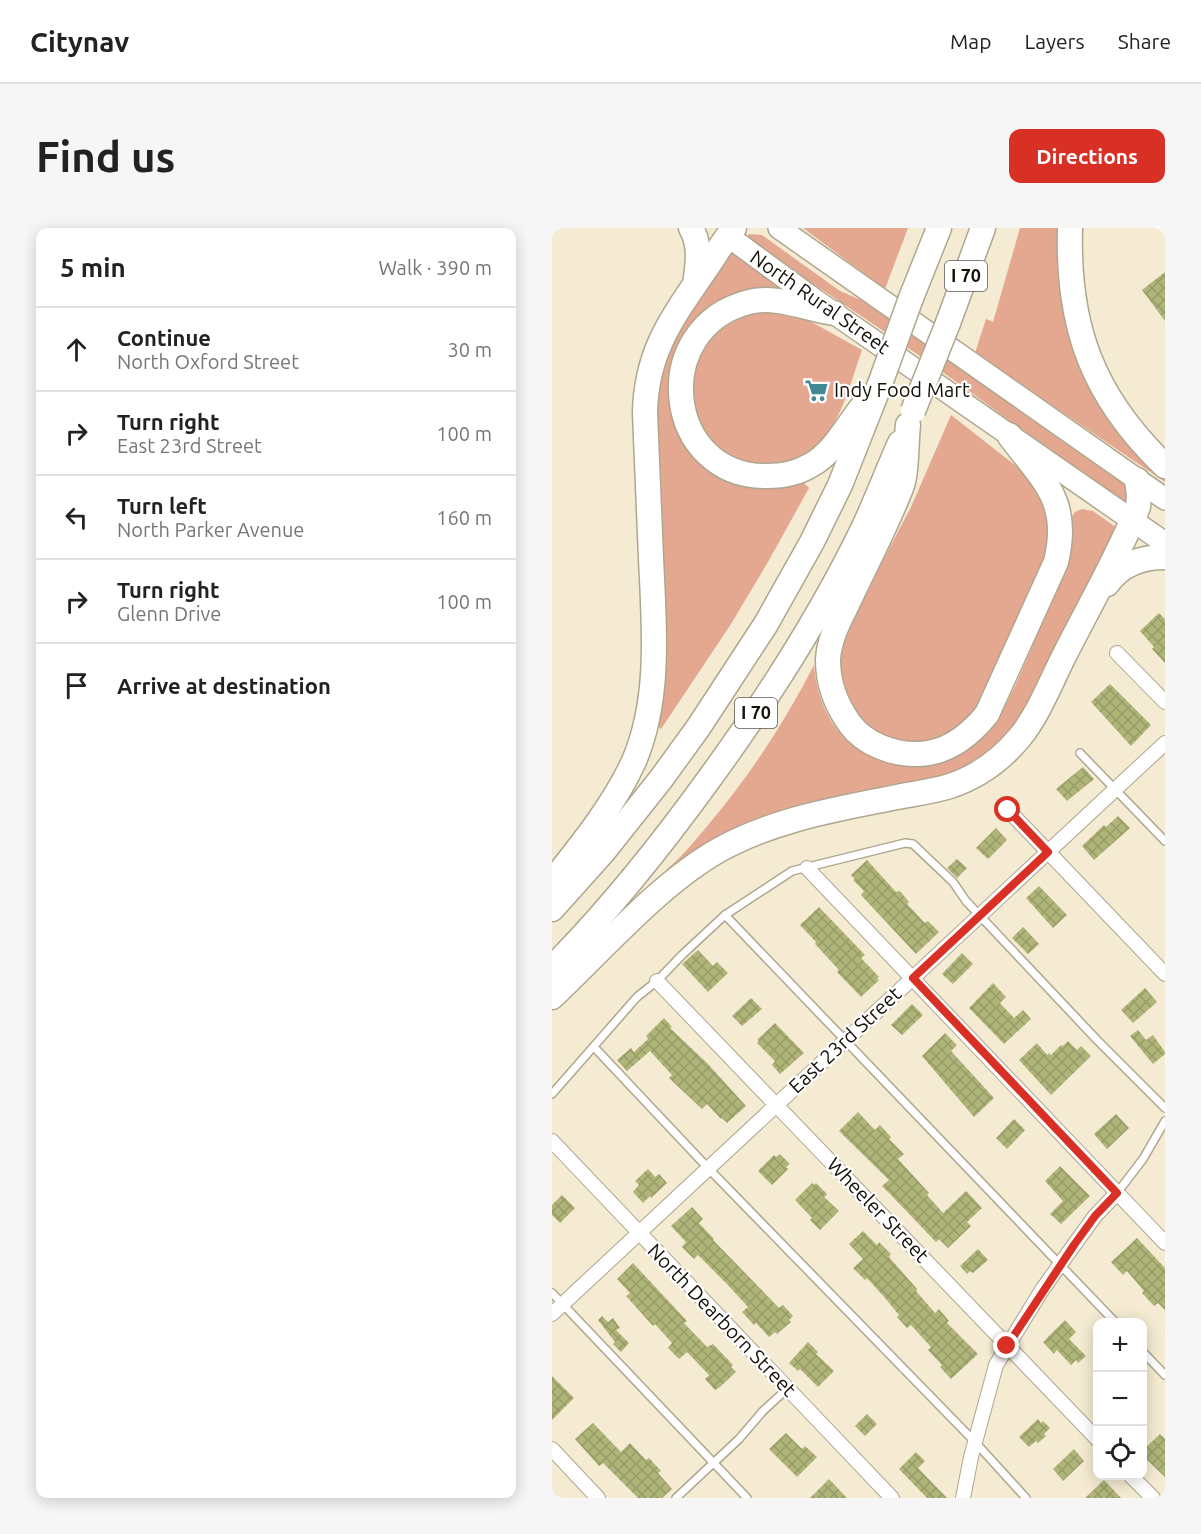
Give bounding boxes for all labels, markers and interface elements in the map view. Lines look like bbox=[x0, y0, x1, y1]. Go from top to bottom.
text: Citynav bbox=[30, 26, 129, 57]
text: Map bbox=[950, 29, 991, 53]
text: Layers bbox=[1024, 29, 1085, 53]
text: Share bbox=[1118, 29, 1171, 53]
button: Directions bbox=[1009, 129, 1165, 183]
text: Find us bbox=[36, 133, 175, 180]
street label: North Rural Street bbox=[746, 245, 894, 358]
text: 5 min bbox=[60, 253, 126, 282]
text: Walk · 390 m bbox=[379, 256, 492, 279]
road number: I 70 bbox=[945, 261, 987, 291]
text: Continue bbox=[117, 325, 211, 350]
icon: ahead bbox=[60, 333, 93, 366]
text: 30 m bbox=[448, 338, 492, 361]
text: North Oxford Street bbox=[117, 350, 299, 373]
supermarket icon: Indy Food Mart bbox=[803, 377, 829, 403]
place label: Indy Food Mart bbox=[834, 378, 970, 401]
text: Turn right bbox=[117, 409, 219, 434]
icon: right bbox=[60, 417, 93, 450]
text: 100 m bbox=[436, 422, 492, 445]
text: East 23rd Street bbox=[117, 434, 262, 457]
text: Turn left bbox=[117, 493, 207, 518]
icon: left bbox=[60, 501, 93, 534]
text: 160 m bbox=[436, 506, 492, 529]
text: North Parker Avenue bbox=[117, 518, 304, 541]
text: Turn right bbox=[117, 577, 219, 602]
icon: right bbox=[60, 585, 93, 618]
text: 100 m bbox=[436, 590, 492, 613]
text: Glenn Drive bbox=[117, 602, 221, 625]
icon: arrive bbox=[60, 669, 93, 702]
text: Arrive at destination bbox=[117, 673, 331, 698]
road number: I 70 bbox=[735, 698, 777, 728]
route start bbox=[994, 796, 1020, 822]
street label: East 23rd Street bbox=[784, 982, 906, 1097]
street label: Wheeler Street bbox=[823, 1153, 934, 1267]
street label: North Dearborn Street bbox=[643, 1239, 801, 1401]
map controls bbox=[1093, 1318, 1147, 1480]
button: + bbox=[1093, 1318, 1147, 1372]
route end bbox=[993, 1332, 1019, 1358]
button: − bbox=[1093, 1372, 1147, 1426]
button: locate bbox=[1093, 1426, 1147, 1480]

